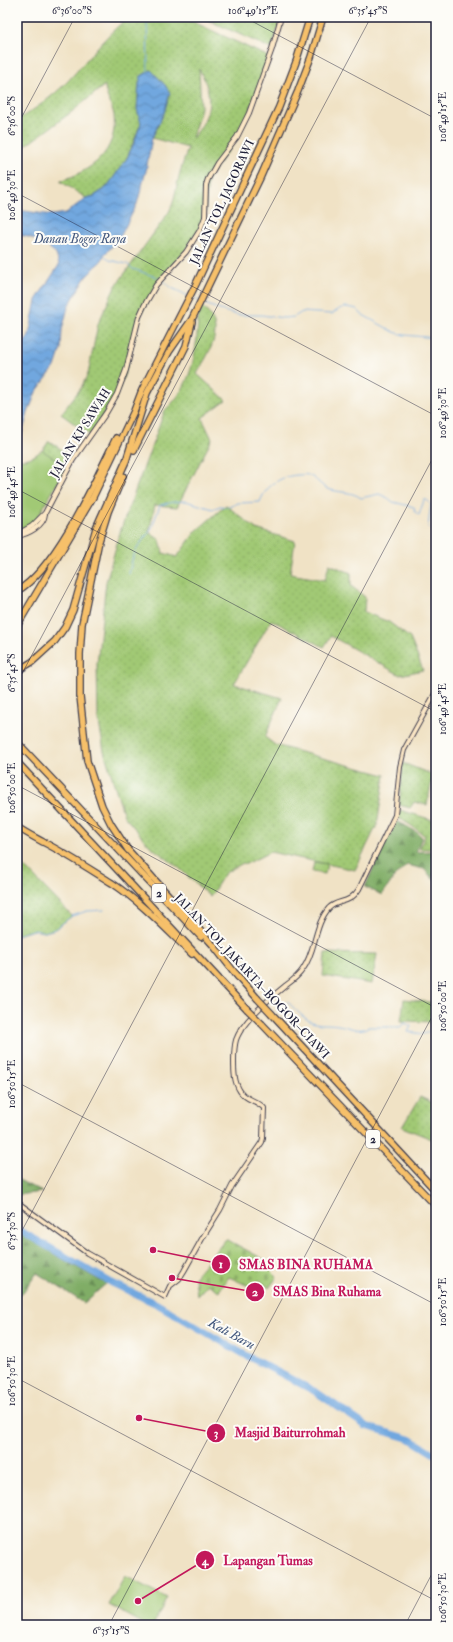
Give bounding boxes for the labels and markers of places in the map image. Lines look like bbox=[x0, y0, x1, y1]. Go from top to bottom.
callout: SMAS BINA RUHAMA bbox=[211, 1252, 381, 1277]
callout: SMAS Bina Ruhama bbox=[245, 1279, 389, 1304]
callout: Masjid Baiturrohmah bbox=[206, 1420, 353, 1445]
callout: Lapangan Tumas bbox=[195, 1548, 321, 1573]

